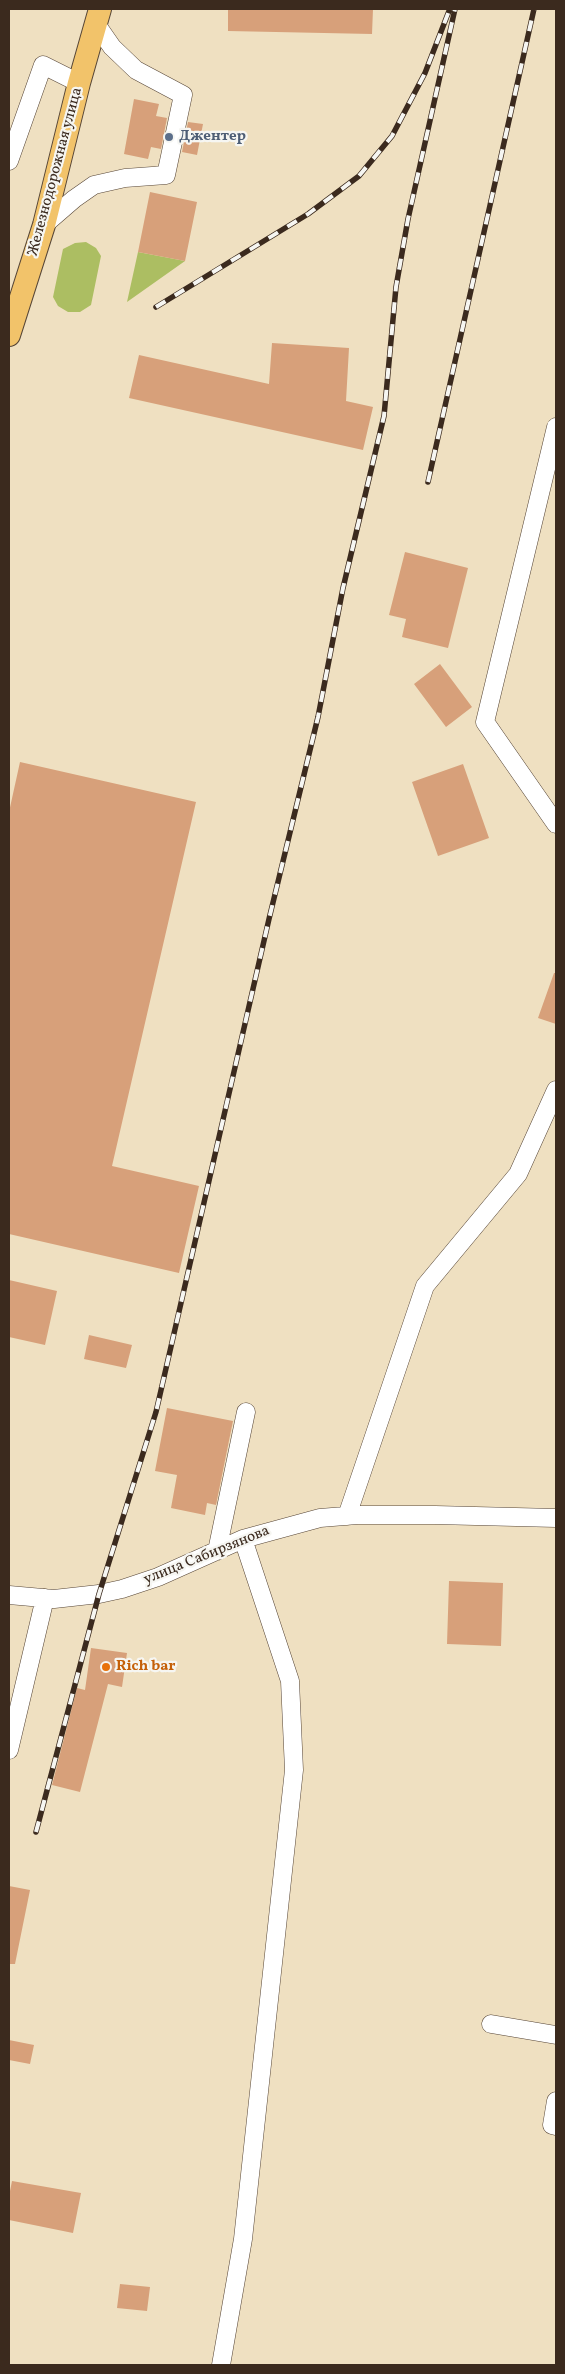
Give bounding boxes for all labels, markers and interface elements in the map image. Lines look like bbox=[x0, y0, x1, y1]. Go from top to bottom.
street label: Железнодорожная улица bbox=[25, 86, 87, 258]
place label: Джентер bbox=[179, 128, 246, 146]
marker: Джентер bbox=[163, 131, 175, 143]
street label: улица Сабирзянова bbox=[141, 1523, 273, 1589]
place label: Rich bar bbox=[116, 1658, 175, 1676]
marker: Rich bar bbox=[100, 1661, 112, 1673]

